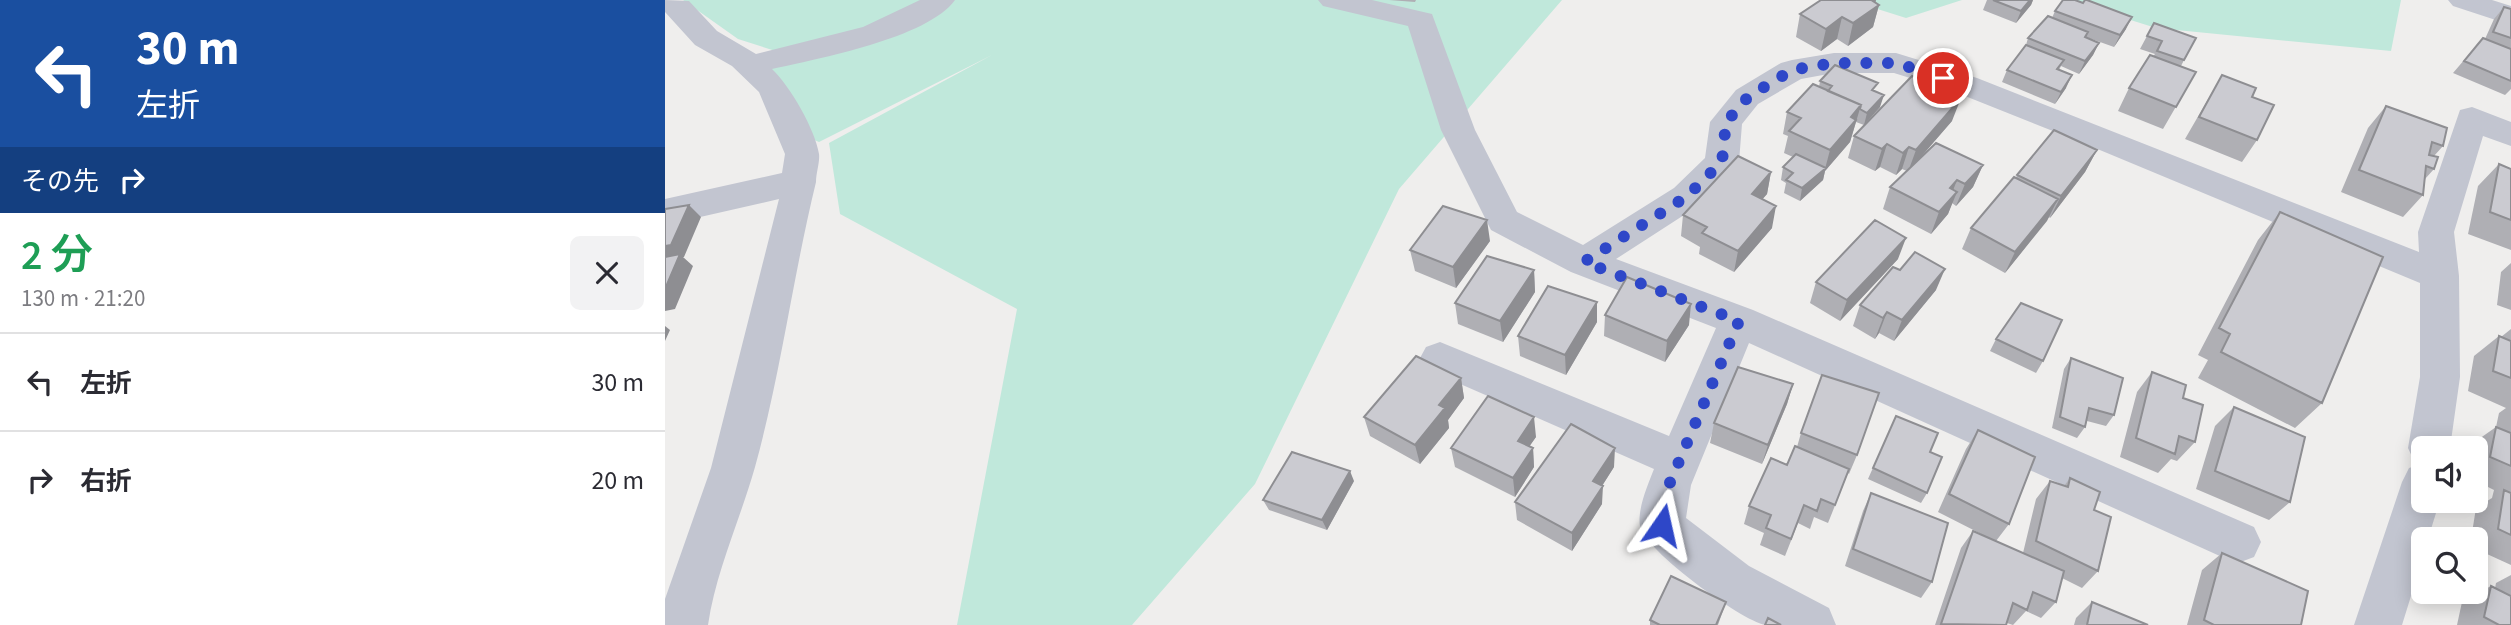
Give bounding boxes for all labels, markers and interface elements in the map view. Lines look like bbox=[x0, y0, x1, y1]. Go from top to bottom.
text: 30 m bbox=[136, 14, 240, 84]
icon: left bbox=[21, 28, 112, 119]
pin bbox=[1913, 48, 1973, 108]
icon: arrive bbox=[1924, 59, 1962, 97]
text: 左折 bbox=[136, 83, 200, 129]
icon: right bbox=[113, 161, 151, 199]
text: その先 bbox=[21, 163, 99, 200]
text: 2 分 bbox=[21, 226, 93, 286]
button: close bbox=[570, 236, 644, 310]
text: 130 m · 21:20 bbox=[21, 282, 145, 315]
icon: left bbox=[21, 363, 59, 401]
text: 30 m bbox=[591, 364, 644, 401]
text: 左折 bbox=[80, 365, 132, 402]
map controls bbox=[2411, 436, 2488, 604]
button: sound bbox=[2411, 436, 2488, 513]
icon: right bbox=[21, 461, 59, 499]
text: 20 m bbox=[591, 462, 644, 499]
text: 右折 bbox=[80, 463, 132, 500]
position arrow bbox=[1625, 488, 1699, 562]
button: search bbox=[2411, 527, 2488, 604]

